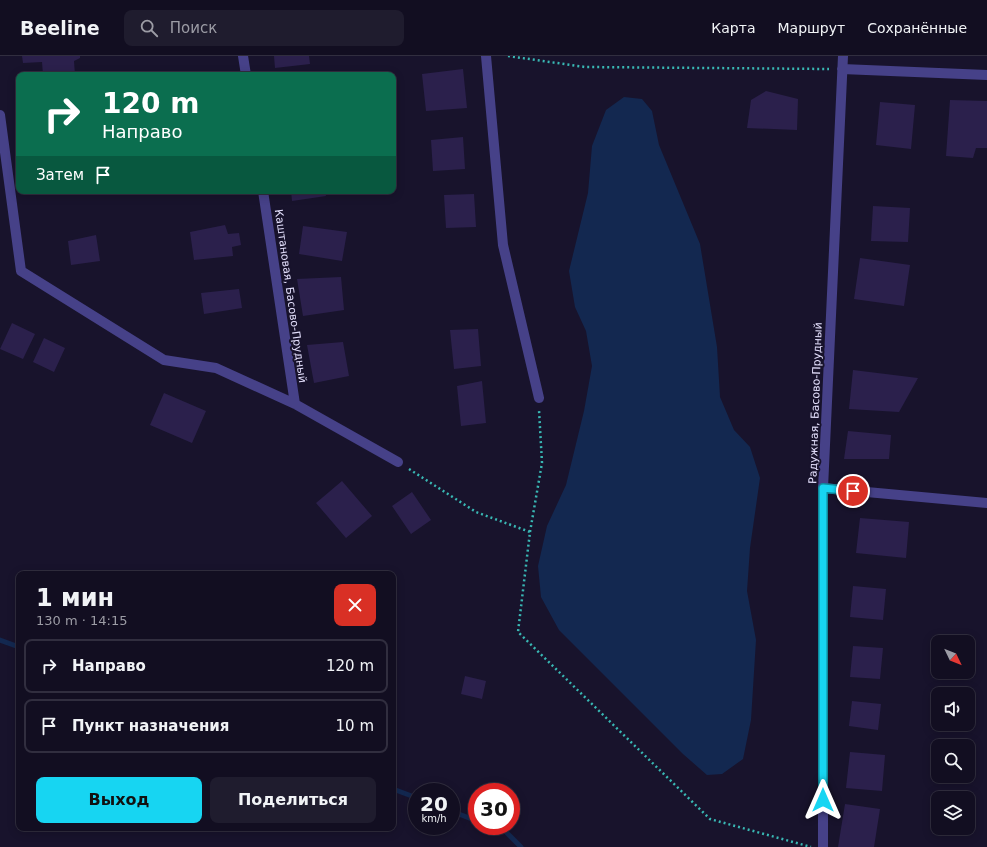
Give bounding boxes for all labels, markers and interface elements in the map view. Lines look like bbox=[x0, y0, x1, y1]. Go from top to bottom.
search box bbox=[124, 10, 404, 46]
text: Beeline bbox=[20, 17, 100, 39]
icon: search bbox=[138, 17, 160, 39]
text: Поиск bbox=[170, 19, 217, 37]
text: Карта bbox=[711, 20, 755, 36]
text: Маршрут bbox=[777, 20, 845, 36]
text: Сохранённые bbox=[867, 20, 967, 36]
text: 120 m bbox=[102, 87, 199, 120]
icon: right bbox=[36, 88, 88, 140]
text: Направо bbox=[102, 121, 182, 142]
icon: arrive bbox=[92, 164, 114, 186]
text: Затем bbox=[36, 166, 84, 184]
street label: Каштановая, Басово-Прудный bbox=[272, 208, 309, 384]
street label: Радужная, Басово-Прудный bbox=[806, 322, 825, 484]
pin bbox=[836, 474, 870, 508]
icon: arrive bbox=[842, 480, 864, 502]
text: 1 мин bbox=[36, 584, 114, 612]
button: close bbox=[334, 584, 376, 626]
text: 130 m · 14:15 bbox=[36, 613, 127, 628]
north arrow bbox=[931, 635, 975, 679]
map controls bbox=[931, 635, 975, 835]
icon: right bbox=[38, 655, 60, 677]
text: Направо bbox=[72, 657, 146, 675]
text: 120 m bbox=[326, 657, 374, 675]
button: sound bbox=[931, 687, 975, 731]
icon: arrive bbox=[38, 715, 60, 737]
text: Пункт назначения bbox=[72, 717, 229, 735]
text: 10 m bbox=[336, 717, 374, 735]
button: search bbox=[931, 739, 975, 783]
button: Выход bbox=[36, 777, 202, 823]
button: Поделиться bbox=[210, 777, 376, 823]
position arrow bbox=[802, 779, 844, 821]
speed limit sign: 30 bbox=[468, 783, 520, 835]
button: layers bbox=[931, 791, 975, 835]
text: 20 bbox=[420, 792, 448, 816]
text: km/h bbox=[421, 813, 447, 824]

